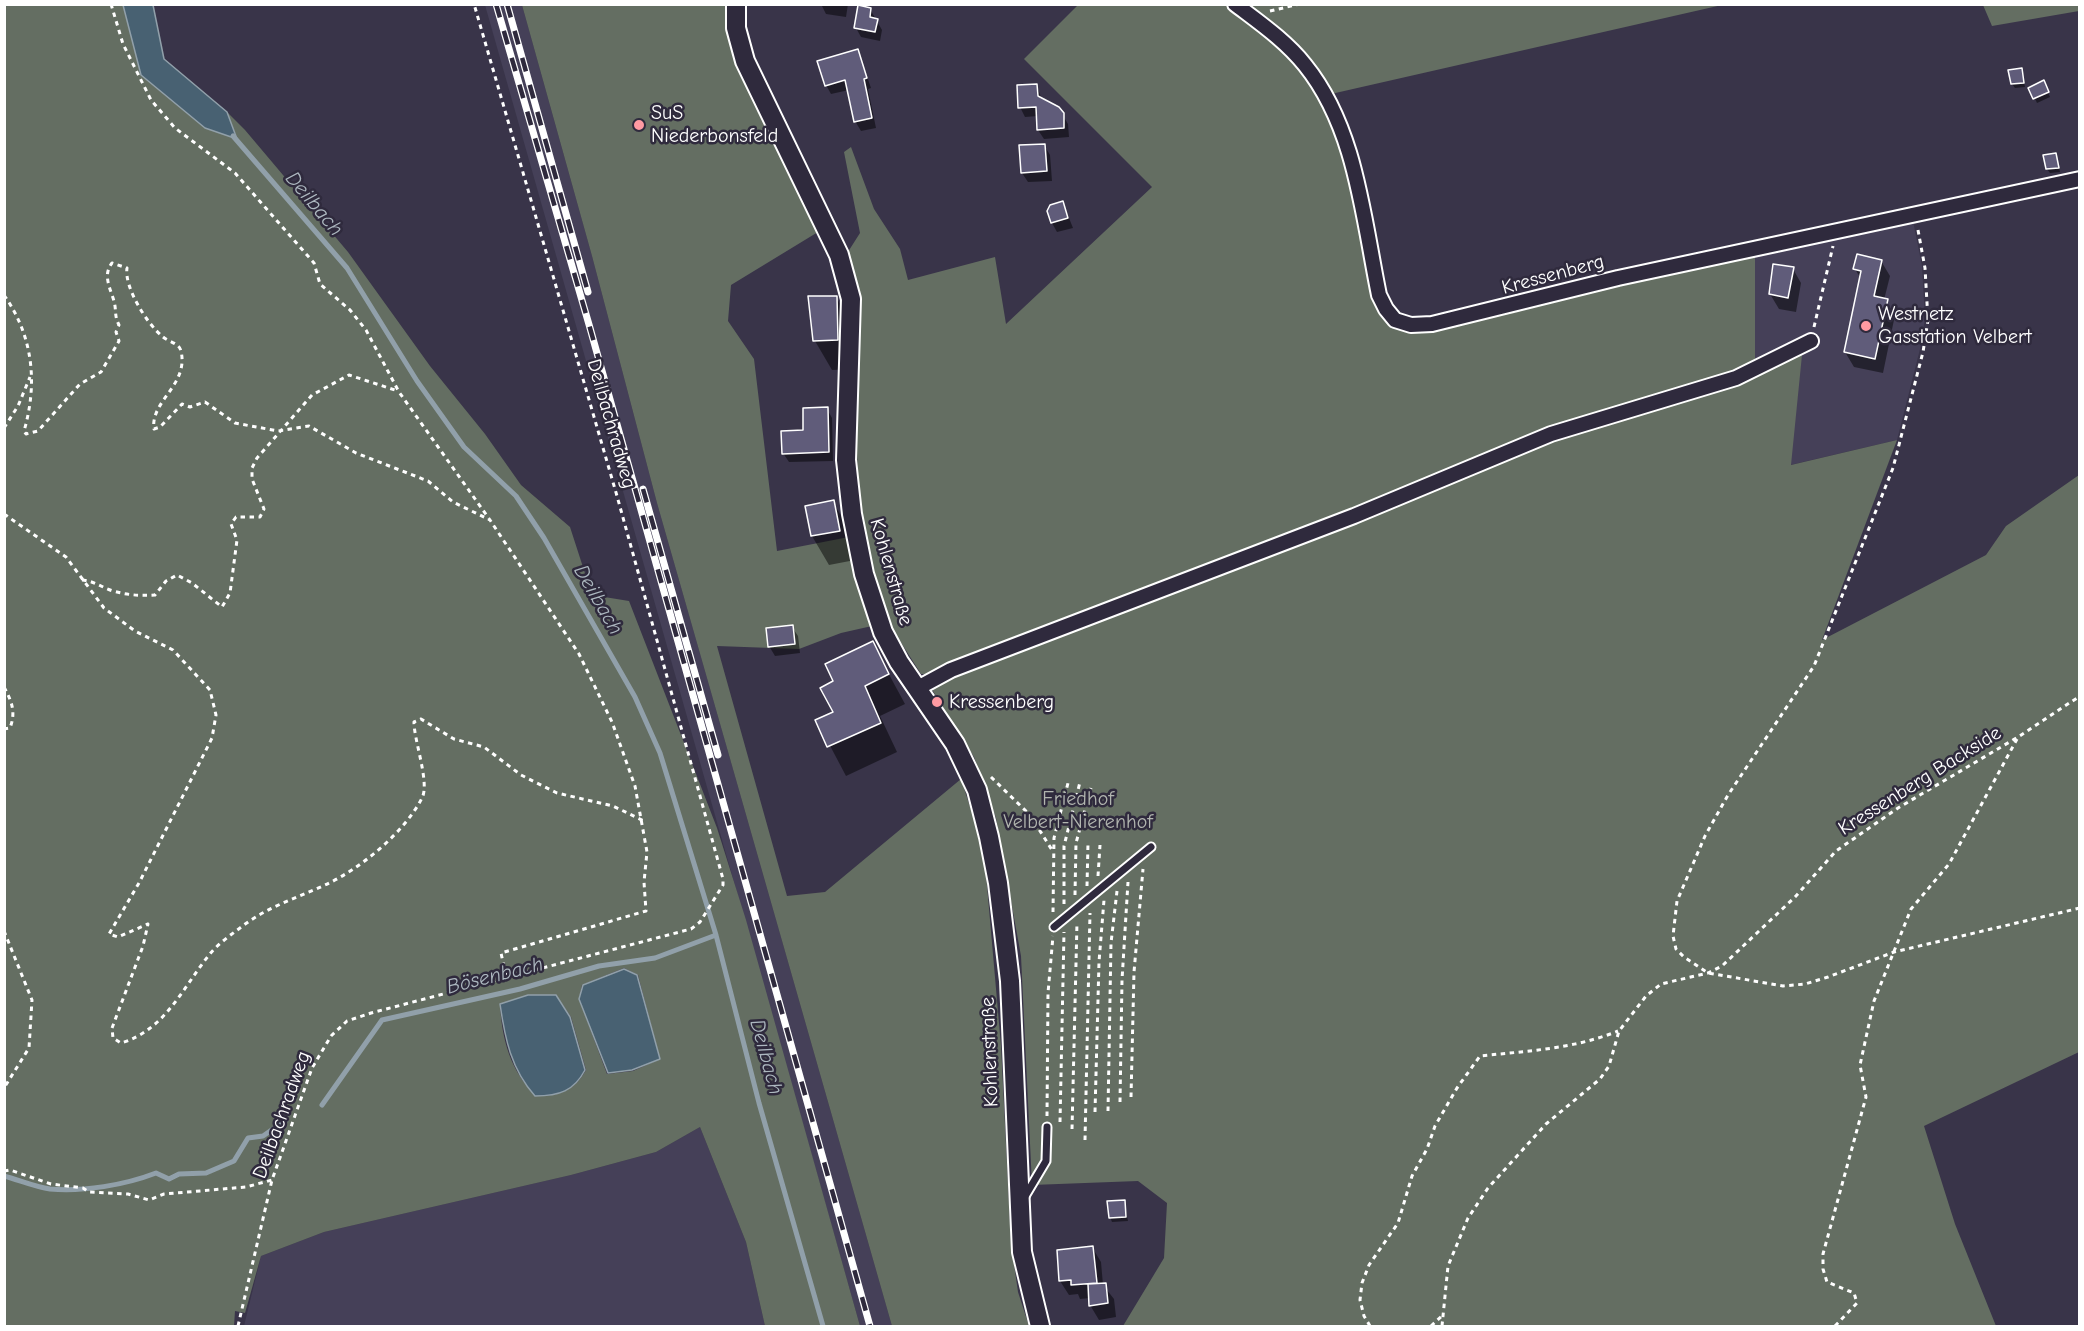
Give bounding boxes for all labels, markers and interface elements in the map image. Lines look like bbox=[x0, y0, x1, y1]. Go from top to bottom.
place label: SuS Niederbonsfeld bbox=[651, 101, 778, 148]
marker: SuS Niederbonsfeld bbox=[632, 118, 646, 132]
water label: Deilbach bbox=[280, 167, 348, 241]
street label: Kressenberg bbox=[1499, 250, 1607, 300]
place label: Westnetz Gasstation Velbert bbox=[1878, 302, 2032, 349]
marker: Westnetz Gasstation Velbert bbox=[1859, 319, 1873, 333]
street label: Deilbachradweg bbox=[581, 356, 641, 492]
street label: Kohlenstraße bbox=[864, 516, 918, 628]
water label: Deilbach bbox=[568, 561, 628, 639]
place label: Kressenberg bbox=[949, 690, 1054, 714]
marker: Kressenberg bbox=[930, 695, 944, 709]
street label: Kressenberg Backside bbox=[1834, 721, 2006, 841]
park label: Friedhof Velbert-Nierenhof bbox=[1003, 787, 1153, 834]
water label: Bösenbach bbox=[444, 952, 546, 1000]
street label: Kohlenstraße bbox=[976, 996, 1004, 1108]
water label: Deilbach bbox=[744, 1017, 788, 1097]
street label: Deilbachradweg bbox=[248, 1048, 316, 1182]

